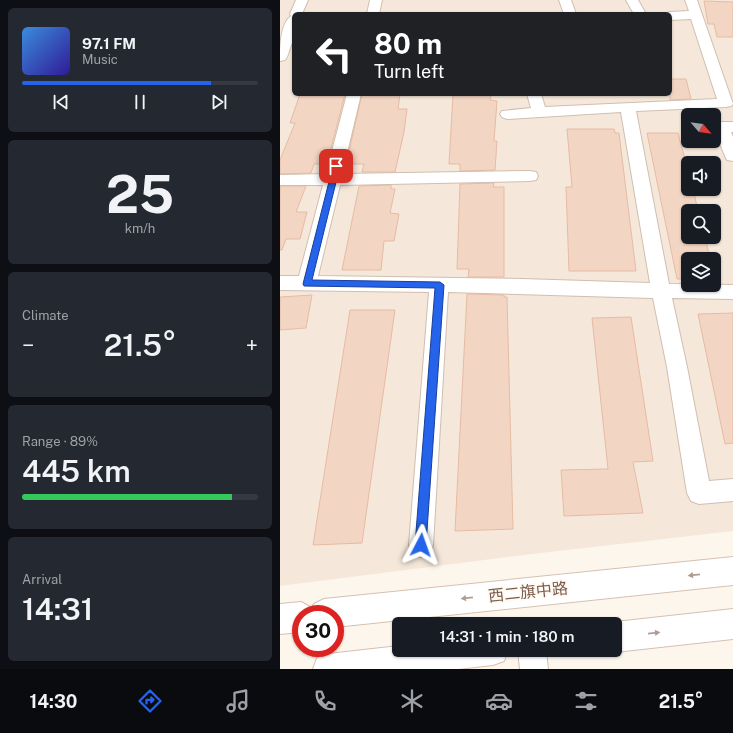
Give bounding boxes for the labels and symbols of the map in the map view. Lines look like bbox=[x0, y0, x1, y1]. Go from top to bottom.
north arrow bbox=[681, 108, 721, 148]
pin bbox=[319, 149, 353, 183]
position arrow bbox=[400, 524, 442, 566]
one-way arrow bbox=[688, 572, 700, 578]
street label: 西二旗中路 bbox=[487, 578, 569, 606]
one-way arrow bbox=[461, 595, 473, 601]
speed limit sign: 30 bbox=[292, 605, 344, 657]
one-way arrow bbox=[648, 630, 660, 636]

